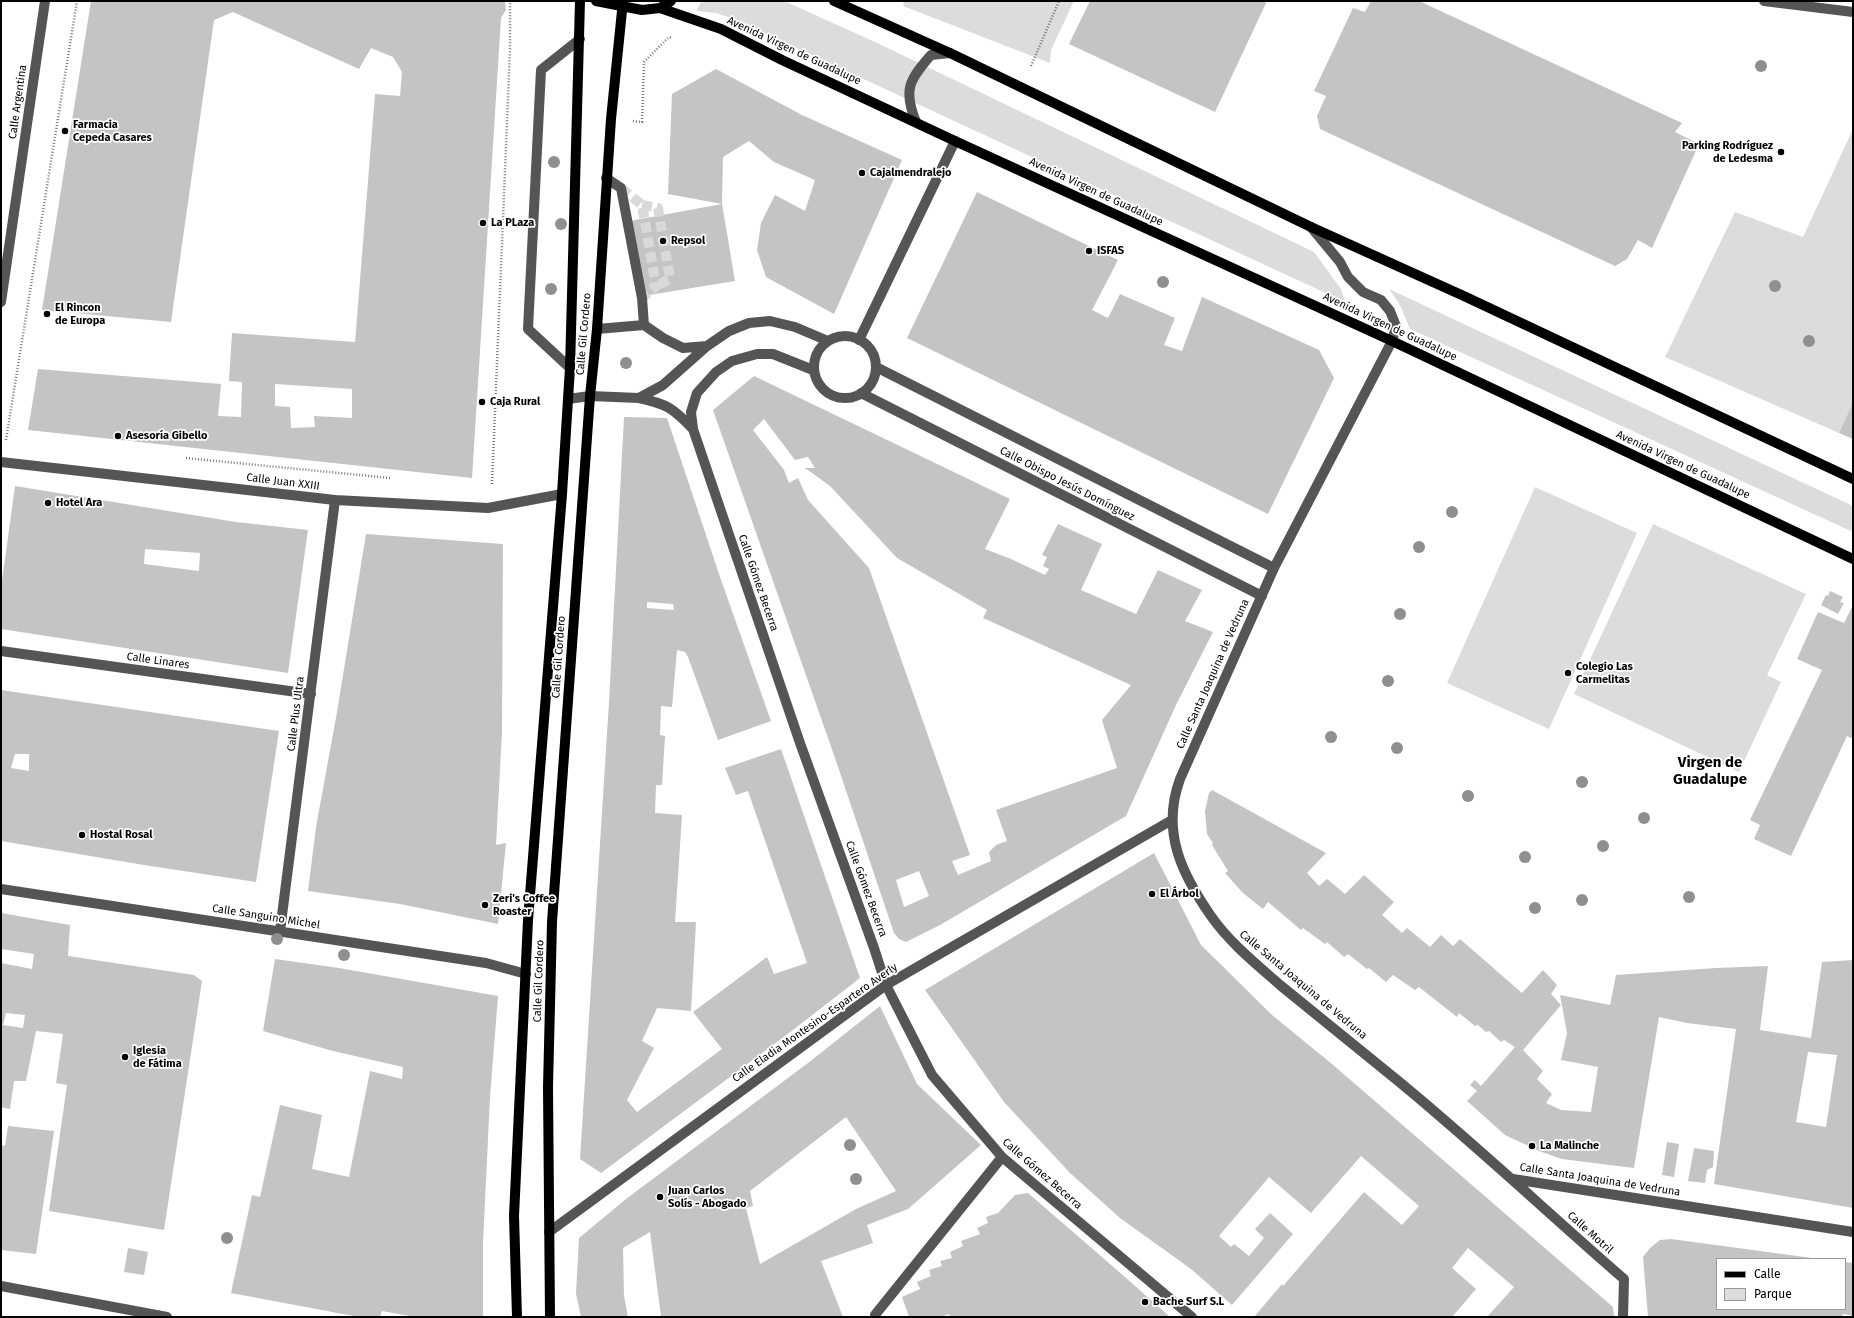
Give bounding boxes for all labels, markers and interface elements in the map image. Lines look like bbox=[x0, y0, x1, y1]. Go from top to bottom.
street label: Avenida Virgen de Guadalupe bbox=[725, 14, 863, 88]
street label: Calle Argentina bbox=[6, 64, 30, 140]
place label: Farmacia Cepeda Casares bbox=[73, 118, 152, 144]
marker: Farmacia Cepeda Casares bbox=[60, 126, 70, 136]
place label: Parking Rodríguez de Ledesma bbox=[1682, 139, 1773, 165]
marker: Parking Rodríguez de Ledesma bbox=[1776, 147, 1786, 157]
street label: Avenida Virgen de Guadalupe bbox=[1027, 155, 1165, 229]
place label: Cajalmendralejo bbox=[870, 166, 951, 180]
marker: Cajalmendralejo bbox=[857, 168, 867, 178]
place label: La PLaza bbox=[491, 216, 534, 230]
marker: La PLaza bbox=[478, 218, 488, 228]
place label: Repsol bbox=[671, 234, 705, 248]
marker: Repsol bbox=[658, 236, 668, 246]
place label: ISFAS bbox=[1097, 244, 1124, 258]
marker: ISFAS bbox=[1084, 246, 1094, 256]
street label: Avenida Virgen de Guadalupe bbox=[1321, 290, 1459, 364]
street label: Calle Gil Cordero bbox=[574, 292, 594, 376]
place label: El Rincon de Europa bbox=[55, 301, 105, 327]
marker: El Rincon de Europa bbox=[42, 309, 52, 319]
place label: Caja Rural bbox=[490, 395, 540, 409]
marker: Caja Rural bbox=[477, 397, 487, 407]
street label: Avenida Virgen de Guadalupe bbox=[1614, 428, 1752, 502]
place label: Asesoría Gibello bbox=[126, 429, 207, 443]
marker: Asesoría Gibello bbox=[113, 431, 123, 441]
street label: Calle Obispo Jesús Domínguez bbox=[997, 444, 1137, 524]
street label: Calle Juan XXIII bbox=[246, 471, 320, 493]
place label: Hotel Ara bbox=[56, 496, 102, 510]
marker: Hotel Ara bbox=[43, 498, 53, 508]
street label: Calle Gómez Becerra bbox=[735, 533, 781, 633]
street label: Calle Santa Joaquina de Vedruna bbox=[1174, 597, 1252, 751]
street label: Calle Gil Cordero bbox=[550, 615, 568, 699]
street label: Calle Linares bbox=[126, 650, 190, 672]
place label: Colegio Las Carmelitas bbox=[1576, 660, 1633, 686]
marker: Colegio Las Carmelitas bbox=[1563, 668, 1573, 678]
street label: Calle Plus Ultra bbox=[285, 676, 307, 752]
district label: Virgen de Guadalupe bbox=[1673, 754, 1747, 789]
place label: Hostal Rosal bbox=[90, 828, 152, 842]
marker: Hostal Rosal bbox=[77, 830, 87, 840]
street label: Calle Gómez Becerra bbox=[842, 839, 890, 939]
place label: El Árbol bbox=[1160, 887, 1199, 901]
marker: El Árbol bbox=[1147, 889, 1157, 899]
place label: Zeri's Coffee Roaster bbox=[493, 892, 555, 918]
marker: Zeri's Coffee Roaster bbox=[480, 900, 490, 910]
street label: Calle Sanguino Michel bbox=[211, 902, 321, 932]
street label: Calle Santa Joaquina de Vedruna bbox=[1237, 928, 1369, 1042]
street label: Calle Gil Cordero bbox=[531, 939, 547, 1023]
street label: Calle Eladia Montesino-Espartero Averly bbox=[730, 961, 900, 1085]
place label: Iglesia de Fátima bbox=[133, 1044, 182, 1070]
marker: Iglesia de Fátima bbox=[120, 1052, 130, 1062]
street label: Calle Gómez Becerra bbox=[999, 1136, 1085, 1212]
place label: La Malinche bbox=[1540, 1139, 1599, 1153]
marker: La Malinche bbox=[1527, 1141, 1537, 1151]
street label: Calle Santa Joaquina de Vedruna bbox=[1519, 1161, 1681, 1199]
place label: Juan Carlos Solís - Abogado bbox=[668, 1184, 746, 1210]
marker: Juan Carlos Solís - Abogado bbox=[655, 1192, 665, 1202]
street label: Calle Motril bbox=[1564, 1209, 1616, 1257]
legend bbox=[1716, 1258, 1846, 1310]
text: Calle bbox=[1754, 1267, 1781, 1281]
text: Parque bbox=[1754, 1287, 1792, 1301]
place label: Bache Surf S.L bbox=[1153, 1295, 1224, 1309]
marker: Bache Surf S.L bbox=[1140, 1297, 1150, 1307]

